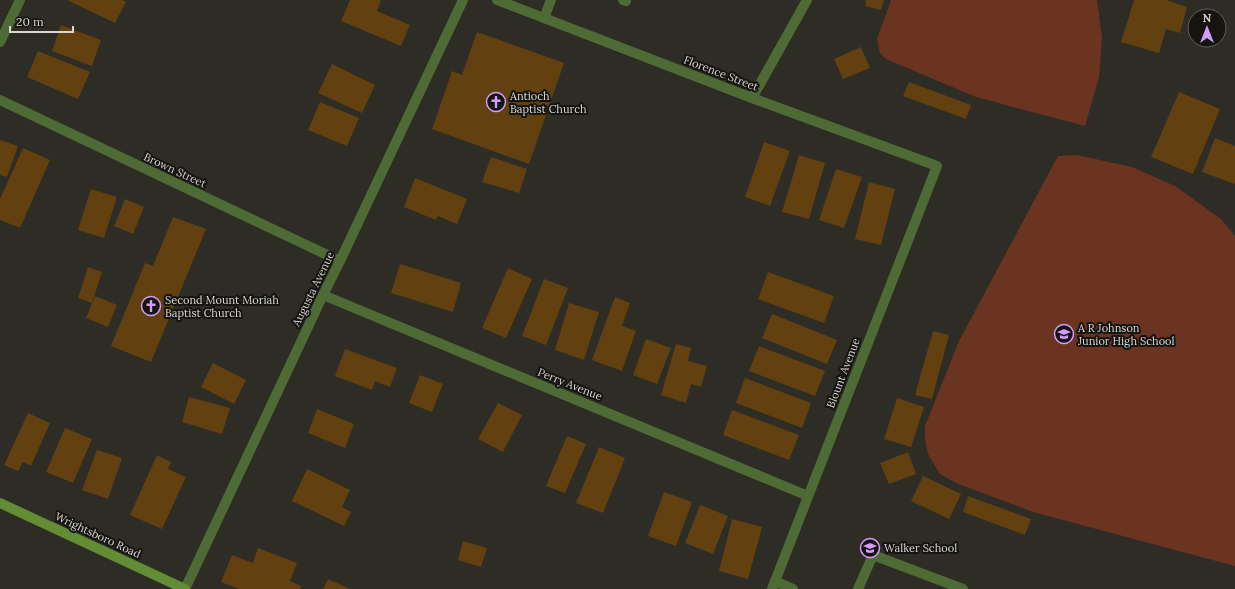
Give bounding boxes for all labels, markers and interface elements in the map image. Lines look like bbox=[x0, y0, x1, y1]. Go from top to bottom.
scale bar bbox=[10, 8, 73, 34]
north arrow bbox=[1187, 8, 1227, 48]
text: N bbox=[1203, 11, 1212, 25]
text: 20 m bbox=[16, 14, 44, 29]
street label: Florence Street bbox=[682, 52, 761, 94]
place label: Antioch Baptist Church bbox=[509, 89, 587, 116]
church icon: Antioch Baptist Church bbox=[485, 91, 507, 113]
street label: Brown Street bbox=[142, 149, 209, 191]
street label: Augusta Avenue bbox=[288, 249, 337, 330]
place label: Second Mount Moriah Baptist Church bbox=[165, 293, 279, 320]
church icon: Second Mount Moriah Baptist Church bbox=[140, 295, 162, 317]
place label: A R Johnson Junior High School bbox=[1077, 321, 1175, 348]
school or university icon: A R Johnson Junior High School bbox=[1053, 323, 1075, 345]
street label: Blount Avenue bbox=[823, 336, 863, 410]
street label: Perry Avenue bbox=[536, 365, 604, 403]
street label: Wrightsboro Road bbox=[53, 509, 144, 561]
school or university icon: Walker School bbox=[859, 537, 881, 559]
place label: Walker School bbox=[884, 541, 957, 555]

